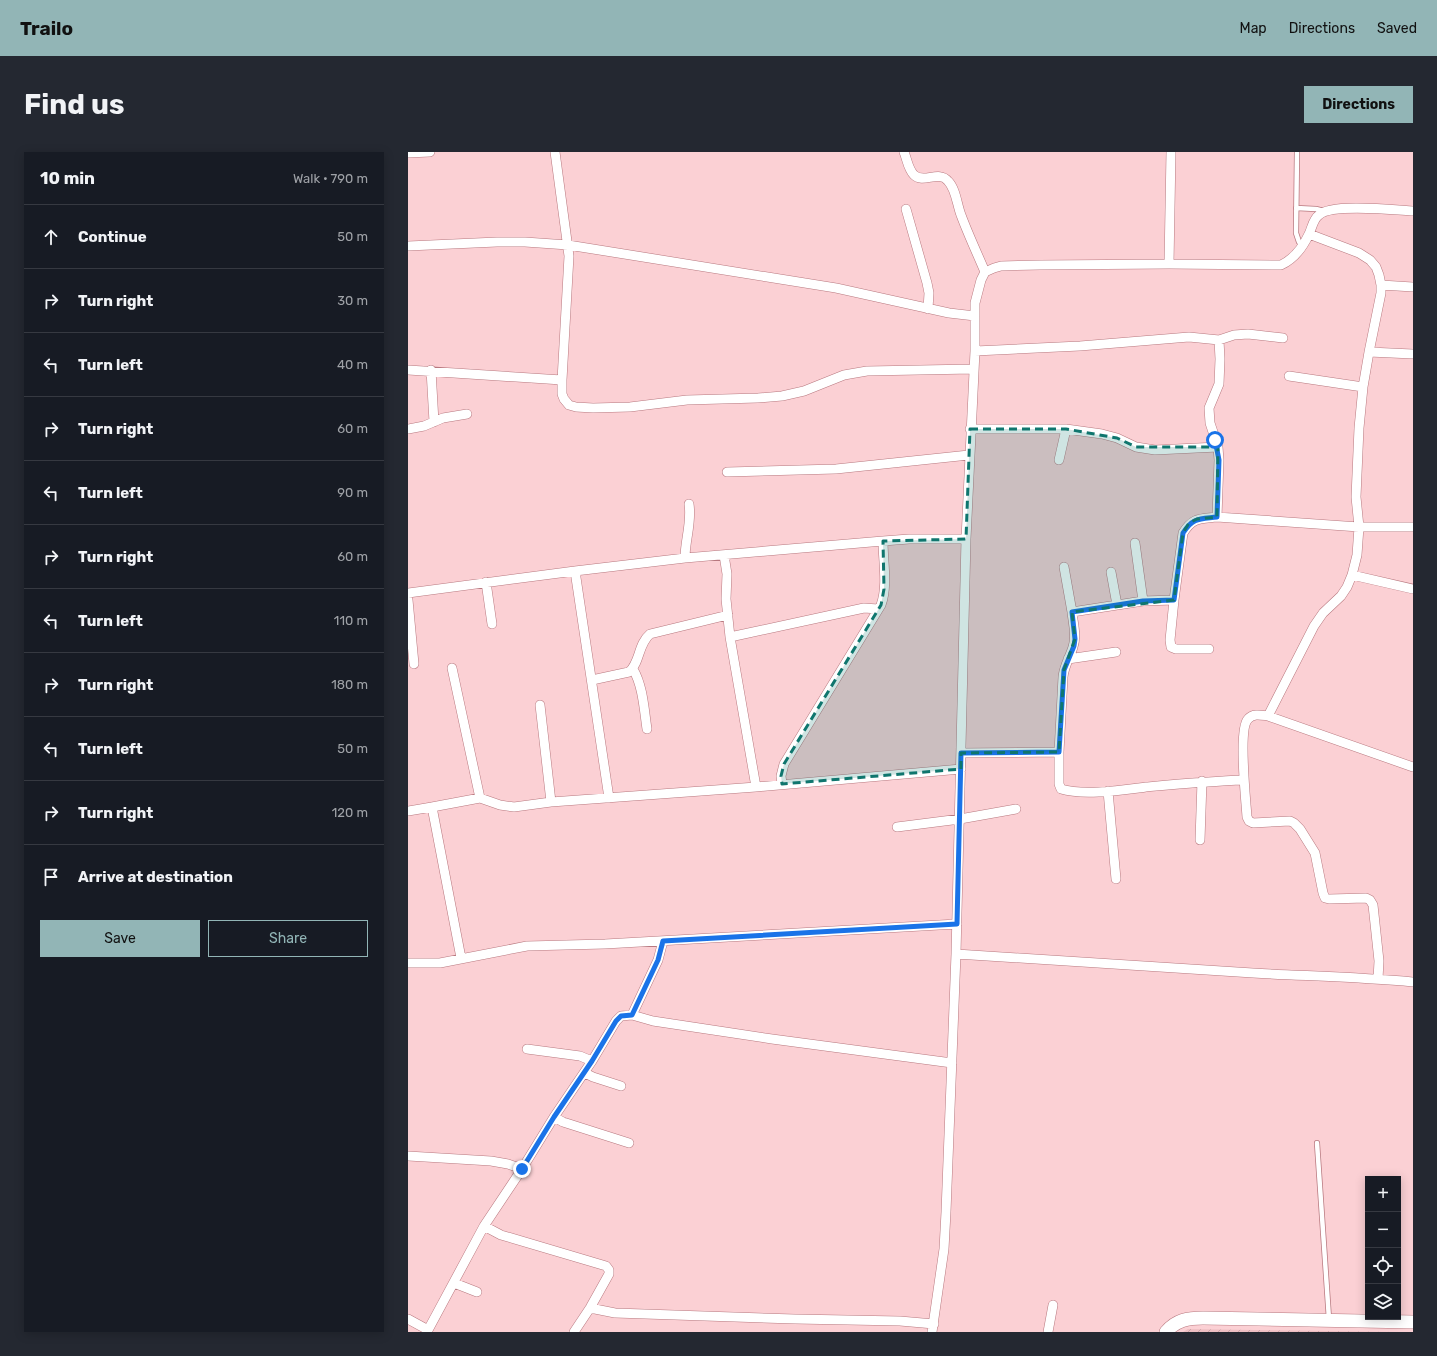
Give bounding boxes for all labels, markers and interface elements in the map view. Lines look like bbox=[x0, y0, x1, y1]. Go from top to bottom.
text: Trailo bbox=[20, 17, 73, 40]
text: Map bbox=[1240, 20, 1267, 37]
text: Directions bbox=[1289, 20, 1355, 37]
text: Saved bbox=[1377, 20, 1417, 37]
button: Directions bbox=[1304, 86, 1413, 123]
text: Find us bbox=[24, 88, 124, 121]
text: 10 min bbox=[40, 168, 95, 188]
text: Walk · 790 m bbox=[293, 171, 368, 186]
icon: ahead bbox=[40, 226, 62, 248]
text: Continue bbox=[78, 228, 147, 246]
text: 50 m bbox=[337, 229, 368, 244]
icon: right bbox=[40, 290, 62, 312]
text: Turn right bbox=[78, 292, 153, 310]
text: 30 m bbox=[337, 293, 368, 308]
icon: left bbox=[40, 354, 62, 376]
text: Turn left bbox=[78, 356, 143, 374]
text: 40 m bbox=[337, 357, 368, 372]
icon: right bbox=[40, 418, 62, 440]
text: Turn right bbox=[78, 420, 153, 438]
text: 60 m bbox=[337, 421, 368, 436]
route start bbox=[1206, 431, 1224, 449]
icon: left bbox=[40, 482, 62, 504]
text: Turn left bbox=[78, 484, 143, 502]
text: 90 m bbox=[337, 485, 368, 500]
icon: right bbox=[40, 546, 62, 568]
text: Turn right bbox=[78, 548, 153, 566]
text: 60 m bbox=[337, 549, 368, 564]
icon: left bbox=[40, 610, 62, 632]
text: Turn left bbox=[78, 612, 143, 630]
text: 110 m bbox=[334, 613, 368, 628]
icon: right bbox=[40, 674, 62, 696]
text: Turn right bbox=[78, 676, 153, 694]
text: 180 m bbox=[331, 677, 368, 692]
icon: left bbox=[40, 738, 62, 760]
text: Turn left bbox=[78, 740, 143, 758]
text: 50 m bbox=[337, 741, 368, 756]
icon: right bbox=[40, 802, 62, 824]
text: Turn right bbox=[78, 804, 153, 822]
text: 120 m bbox=[332, 805, 368, 820]
icon: arrive bbox=[40, 866, 62, 888]
text: Arrive at destination bbox=[78, 868, 233, 886]
button: Save bbox=[40, 920, 200, 957]
button: Share bbox=[208, 920, 368, 957]
route end bbox=[513, 1160, 531, 1178]
map controls bbox=[1365, 1176, 1401, 1320]
button: + bbox=[1365, 1176, 1401, 1212]
button: − bbox=[1365, 1212, 1401, 1248]
button: locate bbox=[1365, 1248, 1401, 1284]
button: layers bbox=[1365, 1284, 1401, 1320]

